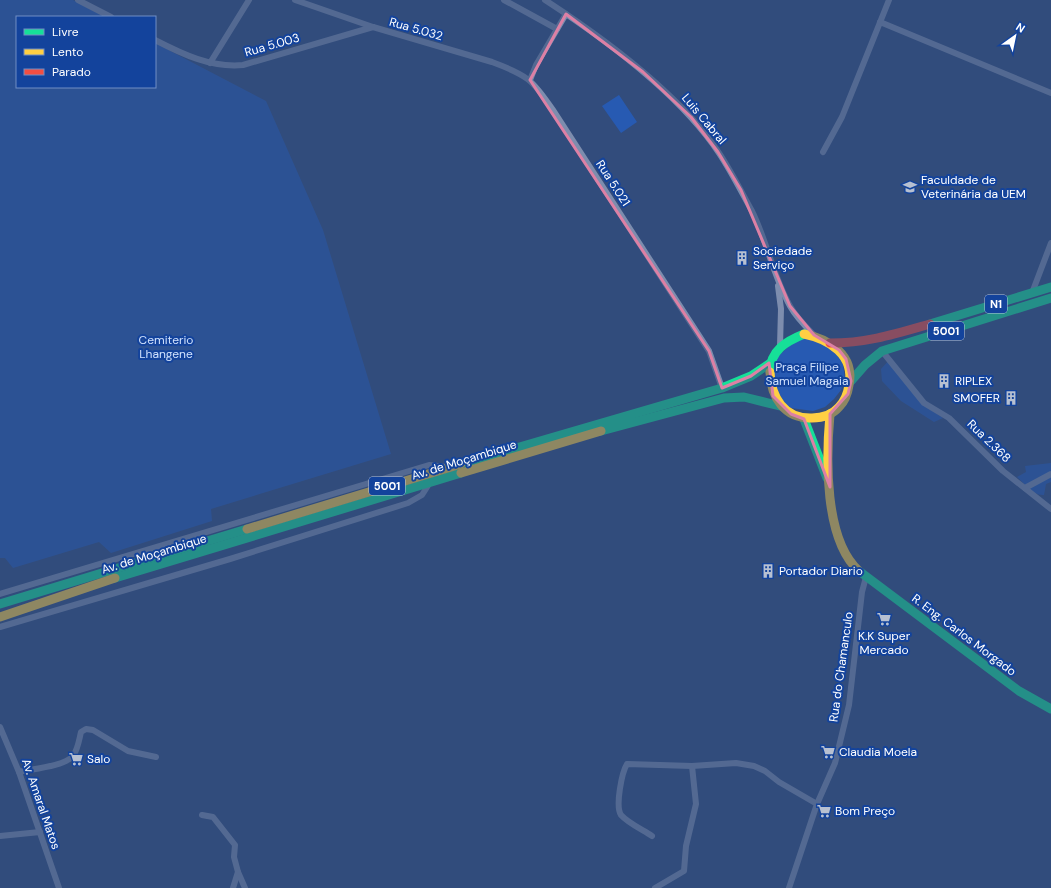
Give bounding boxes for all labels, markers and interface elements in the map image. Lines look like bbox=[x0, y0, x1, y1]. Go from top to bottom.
street label: Rua 5.032 bbox=[387, 14, 445, 44]
legend bbox=[16, 16, 156, 88]
north arrow bbox=[995, 16, 1035, 56]
text: N bbox=[1013, 20, 1028, 36]
text: Livre bbox=[52, 24, 79, 40]
street label: Rua 5.003 bbox=[243, 30, 301, 60]
text: Lento bbox=[52, 44, 83, 60]
text: Parado bbox=[52, 64, 91, 80]
street label: Luis Cabral bbox=[678, 90, 730, 148]
street label: Rua 5.021 bbox=[592, 157, 634, 209]
place label: Faculdade de Veterinária da UEM bbox=[921, 172, 1026, 202]
school or university icon: Faculdade de Veterinária da UEM bbox=[902, 179, 918, 195]
place label: Sociedade Serviço bbox=[753, 243, 812, 273]
building icon: Sociedade Serviço bbox=[734, 250, 750, 266]
road number: N1 bbox=[985, 295, 1007, 313]
road number: 5001 bbox=[928, 322, 964, 340]
park label: Cemiterio Lhangene bbox=[139, 332, 193, 362]
park label: Praça Filipe Samuel Magaia bbox=[766, 359, 849, 389]
building icon: RIPLEX bbox=[936, 373, 952, 389]
place label: RIPLEX bbox=[955, 373, 992, 389]
place label: SMOFER bbox=[953, 390, 1000, 406]
building icon: SMOFER bbox=[1003, 390, 1019, 406]
street label: Rua 2.368 bbox=[964, 416, 1014, 466]
street label: Av. de Moçambique bbox=[409, 436, 519, 484]
road number: 5001 bbox=[369, 477, 405, 495]
street label: Av. de Moçambique bbox=[99, 530, 209, 578]
building icon: Portador Diario bbox=[760, 563, 776, 579]
place label: Portador Diario bbox=[779, 563, 863, 579]
street label: R. Eng. Carlos Morgado bbox=[909, 591, 1019, 679]
street label: Rua do Chamanculo bbox=[825, 611, 857, 723]
supermarket icon: K.K Super Mercado bbox=[876, 611, 892, 627]
place label: K.K Super Mercado bbox=[858, 628, 911, 658]
supermarket icon: Claudia Moela bbox=[820, 744, 836, 760]
place label: Claudia Moela bbox=[839, 744, 917, 760]
supermarket icon: Salo bbox=[68, 751, 84, 767]
place label: Salo bbox=[87, 751, 110, 767]
street label: Av. Amaral Matos bbox=[18, 757, 64, 851]
supermarket icon: Bom Preço bbox=[816, 803, 832, 819]
place label: Bom Preço bbox=[835, 803, 895, 819]

